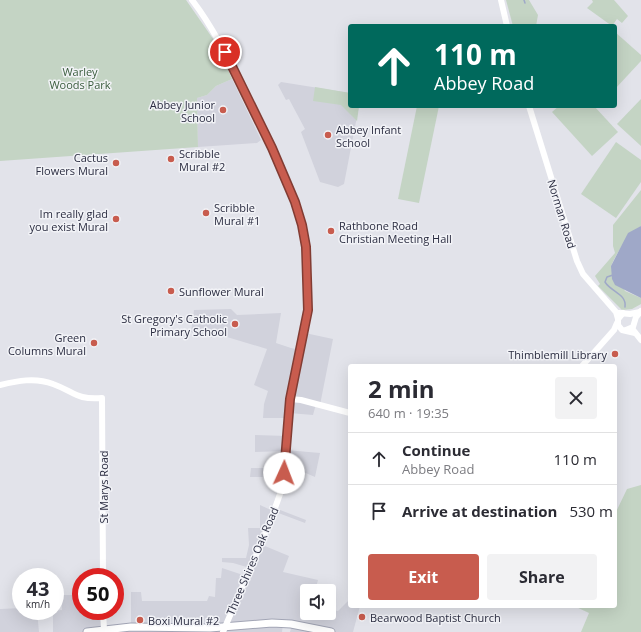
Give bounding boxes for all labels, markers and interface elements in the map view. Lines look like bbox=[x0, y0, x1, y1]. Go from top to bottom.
pin bbox=[208, 35, 242, 69]
text: 110 m bbox=[434, 35, 517, 73]
icon: ahead bbox=[368, 40, 420, 92]
icon: arrive bbox=[214, 41, 236, 63]
park label: Warley Woods Park bbox=[49, 64, 111, 92]
text: Abbey Road bbox=[434, 71, 534, 95]
place label: Abbey Junior School bbox=[150, 97, 216, 125]
marker: Abbey Junior School bbox=[218, 105, 228, 115]
place label: Abbey Infant School bbox=[336, 122, 401, 150]
marker: Abbey Infant School bbox=[323, 130, 333, 140]
place label: Scribble Mural #2 bbox=[179, 146, 225, 174]
place label: Cactus Flowers Mural bbox=[36, 150, 108, 178]
marker: Scribble Mural #2 bbox=[166, 154, 176, 164]
marker: Cactus Flowers Mural bbox=[111, 158, 121, 168]
street label: Norman Road bbox=[544, 178, 580, 250]
place label: Scribble Mural #1 bbox=[214, 200, 260, 228]
place label: Im really glad you exist Mural bbox=[30, 206, 108, 234]
marker: Scribble Mural #1 bbox=[201, 208, 211, 218]
marker: Im really glad you exist Mural bbox=[111, 214, 121, 224]
place label: Rathbone Road Christian Meeting Hall bbox=[339, 218, 452, 246]
marker: Rathbone Road Christian Meeting Hall bbox=[326, 226, 336, 236]
place label: Sunflower Mural bbox=[179, 284, 264, 299]
marker: Sunflower Mural bbox=[166, 286, 176, 296]
place label: St Gregory's Catholic Primary School bbox=[121, 311, 227, 339]
marker: St Gregory's Catholic Primary School bbox=[230, 319, 240, 329]
place label: Green Columns Mural bbox=[8, 330, 86, 358]
marker: Green Columns Mural bbox=[89, 338, 99, 348]
place label: Thimblemill Library bbox=[508, 347, 607, 362]
marker: Thimblemill Library bbox=[610, 349, 620, 359]
text: 2 min bbox=[368, 372, 435, 405]
button: close bbox=[555, 377, 597, 419]
text: 640 m · 19:35 bbox=[368, 404, 449, 422]
text: Continue bbox=[402, 440, 470, 460]
icon: ahead bbox=[368, 448, 390, 470]
text: 110 m bbox=[553, 449, 597, 469]
street label: St Marys Road bbox=[96, 450, 111, 524]
position arrow bbox=[263, 452, 305, 494]
text: Abbey Road bbox=[402, 460, 474, 478]
icon: arrive bbox=[368, 500, 390, 522]
text: Arrive at destination bbox=[402, 501, 557, 521]
text: 530 m bbox=[569, 501, 613, 521]
street label: Three Shires Oak Road bbox=[222, 504, 282, 618]
button: Exit bbox=[368, 554, 479, 600]
button: Share bbox=[487, 554, 597, 600]
speed limit sign: 50 bbox=[72, 568, 124, 620]
text: 43 bbox=[27, 575, 49, 602]
map controls bbox=[300, 584, 336, 620]
button: sound bbox=[300, 584, 336, 620]
text: km/h bbox=[26, 597, 50, 611]
place label: Bearwood Baptist Church bbox=[370, 610, 501, 625]
marker: Bearwood Baptist Church bbox=[357, 612, 367, 622]
place label: Boxi Mural #2 bbox=[148, 613, 219, 628]
marker: Boxi Mural #2 bbox=[135, 615, 145, 625]

